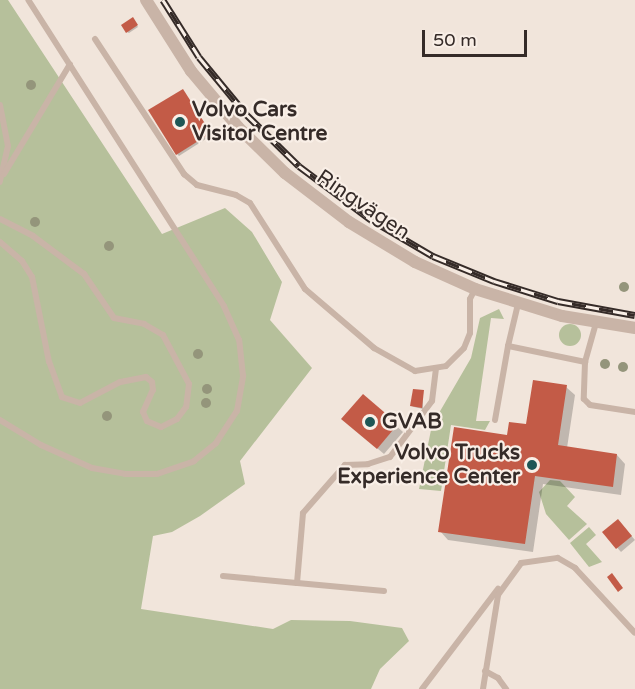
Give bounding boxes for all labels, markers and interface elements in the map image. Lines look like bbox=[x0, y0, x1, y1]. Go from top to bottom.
scale bar bbox=[425, 18, 530, 56]
text: 50 m bbox=[433, 29, 477, 51]
place label: Volvo Cars Visitor Centre bbox=[192, 97, 327, 147]
marker: Volvo Cars Visitor Centre bbox=[173, 115, 187, 129]
street label: Ringvägen bbox=[312, 165, 414, 245]
place label: GVAB bbox=[382, 409, 442, 435]
marker: GVAB bbox=[363, 415, 377, 429]
place label: Volvo Trucks Experience Center bbox=[337, 440, 520, 490]
marker: Volvo Trucks Experience Center bbox=[525, 458, 539, 472]

